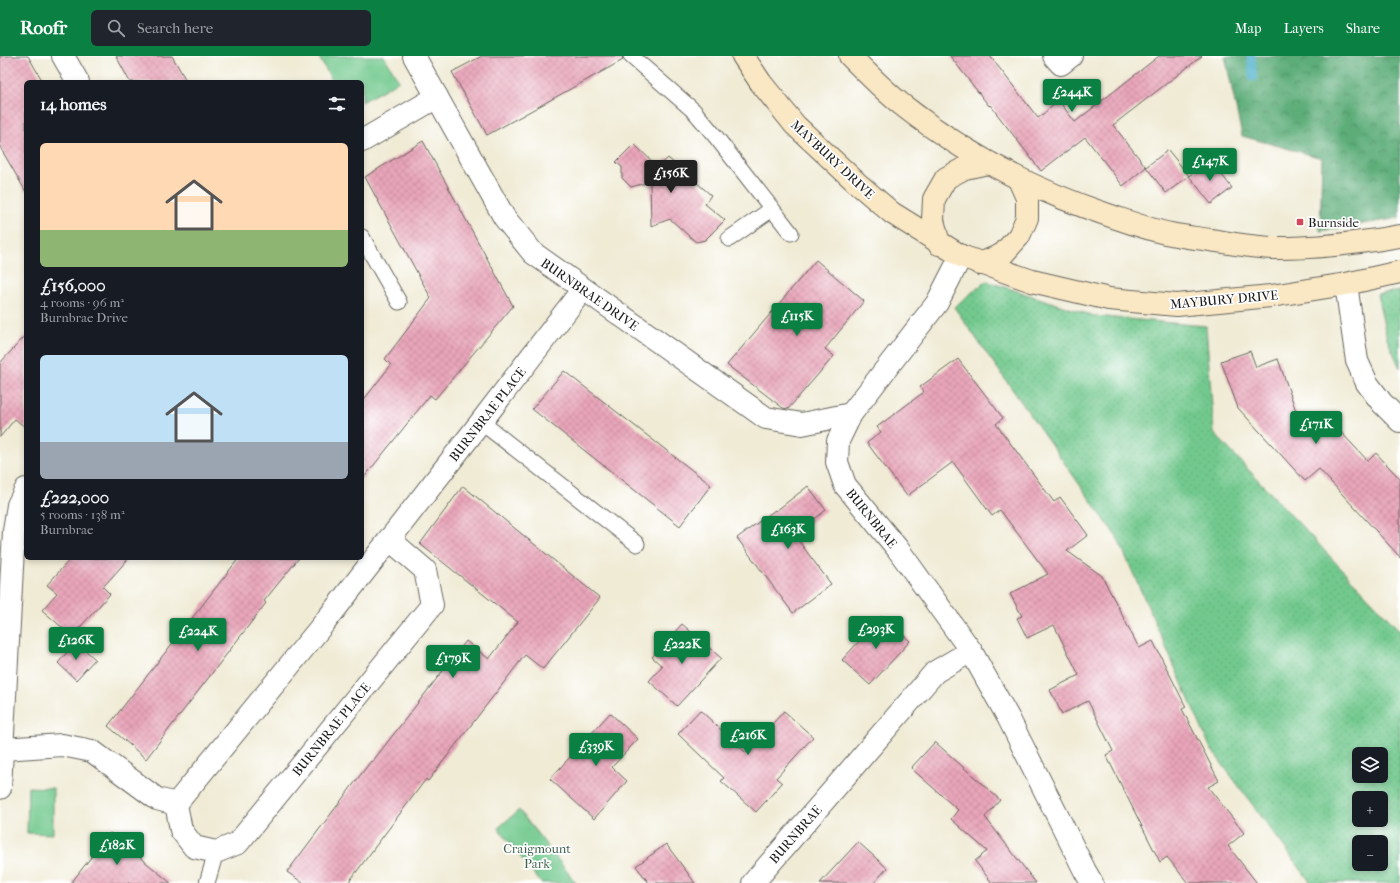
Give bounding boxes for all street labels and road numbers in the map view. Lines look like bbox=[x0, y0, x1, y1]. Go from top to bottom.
street label: MAYBURY DRIVE bbox=[788, 117, 877, 202]
street label: BURNBRAE DRIVE bbox=[538, 255, 641, 334]
street label: MAYBURY DRIVE bbox=[1169, 287, 1279, 312]
street label: BURNBRAE PLACE bbox=[446, 364, 529, 464]
street label: BURNBRAE bbox=[843, 486, 900, 551]
street label: BURNBRAE PLACE bbox=[289, 680, 374, 779]
street label: BURNBRAE bbox=[766, 802, 825, 866]

